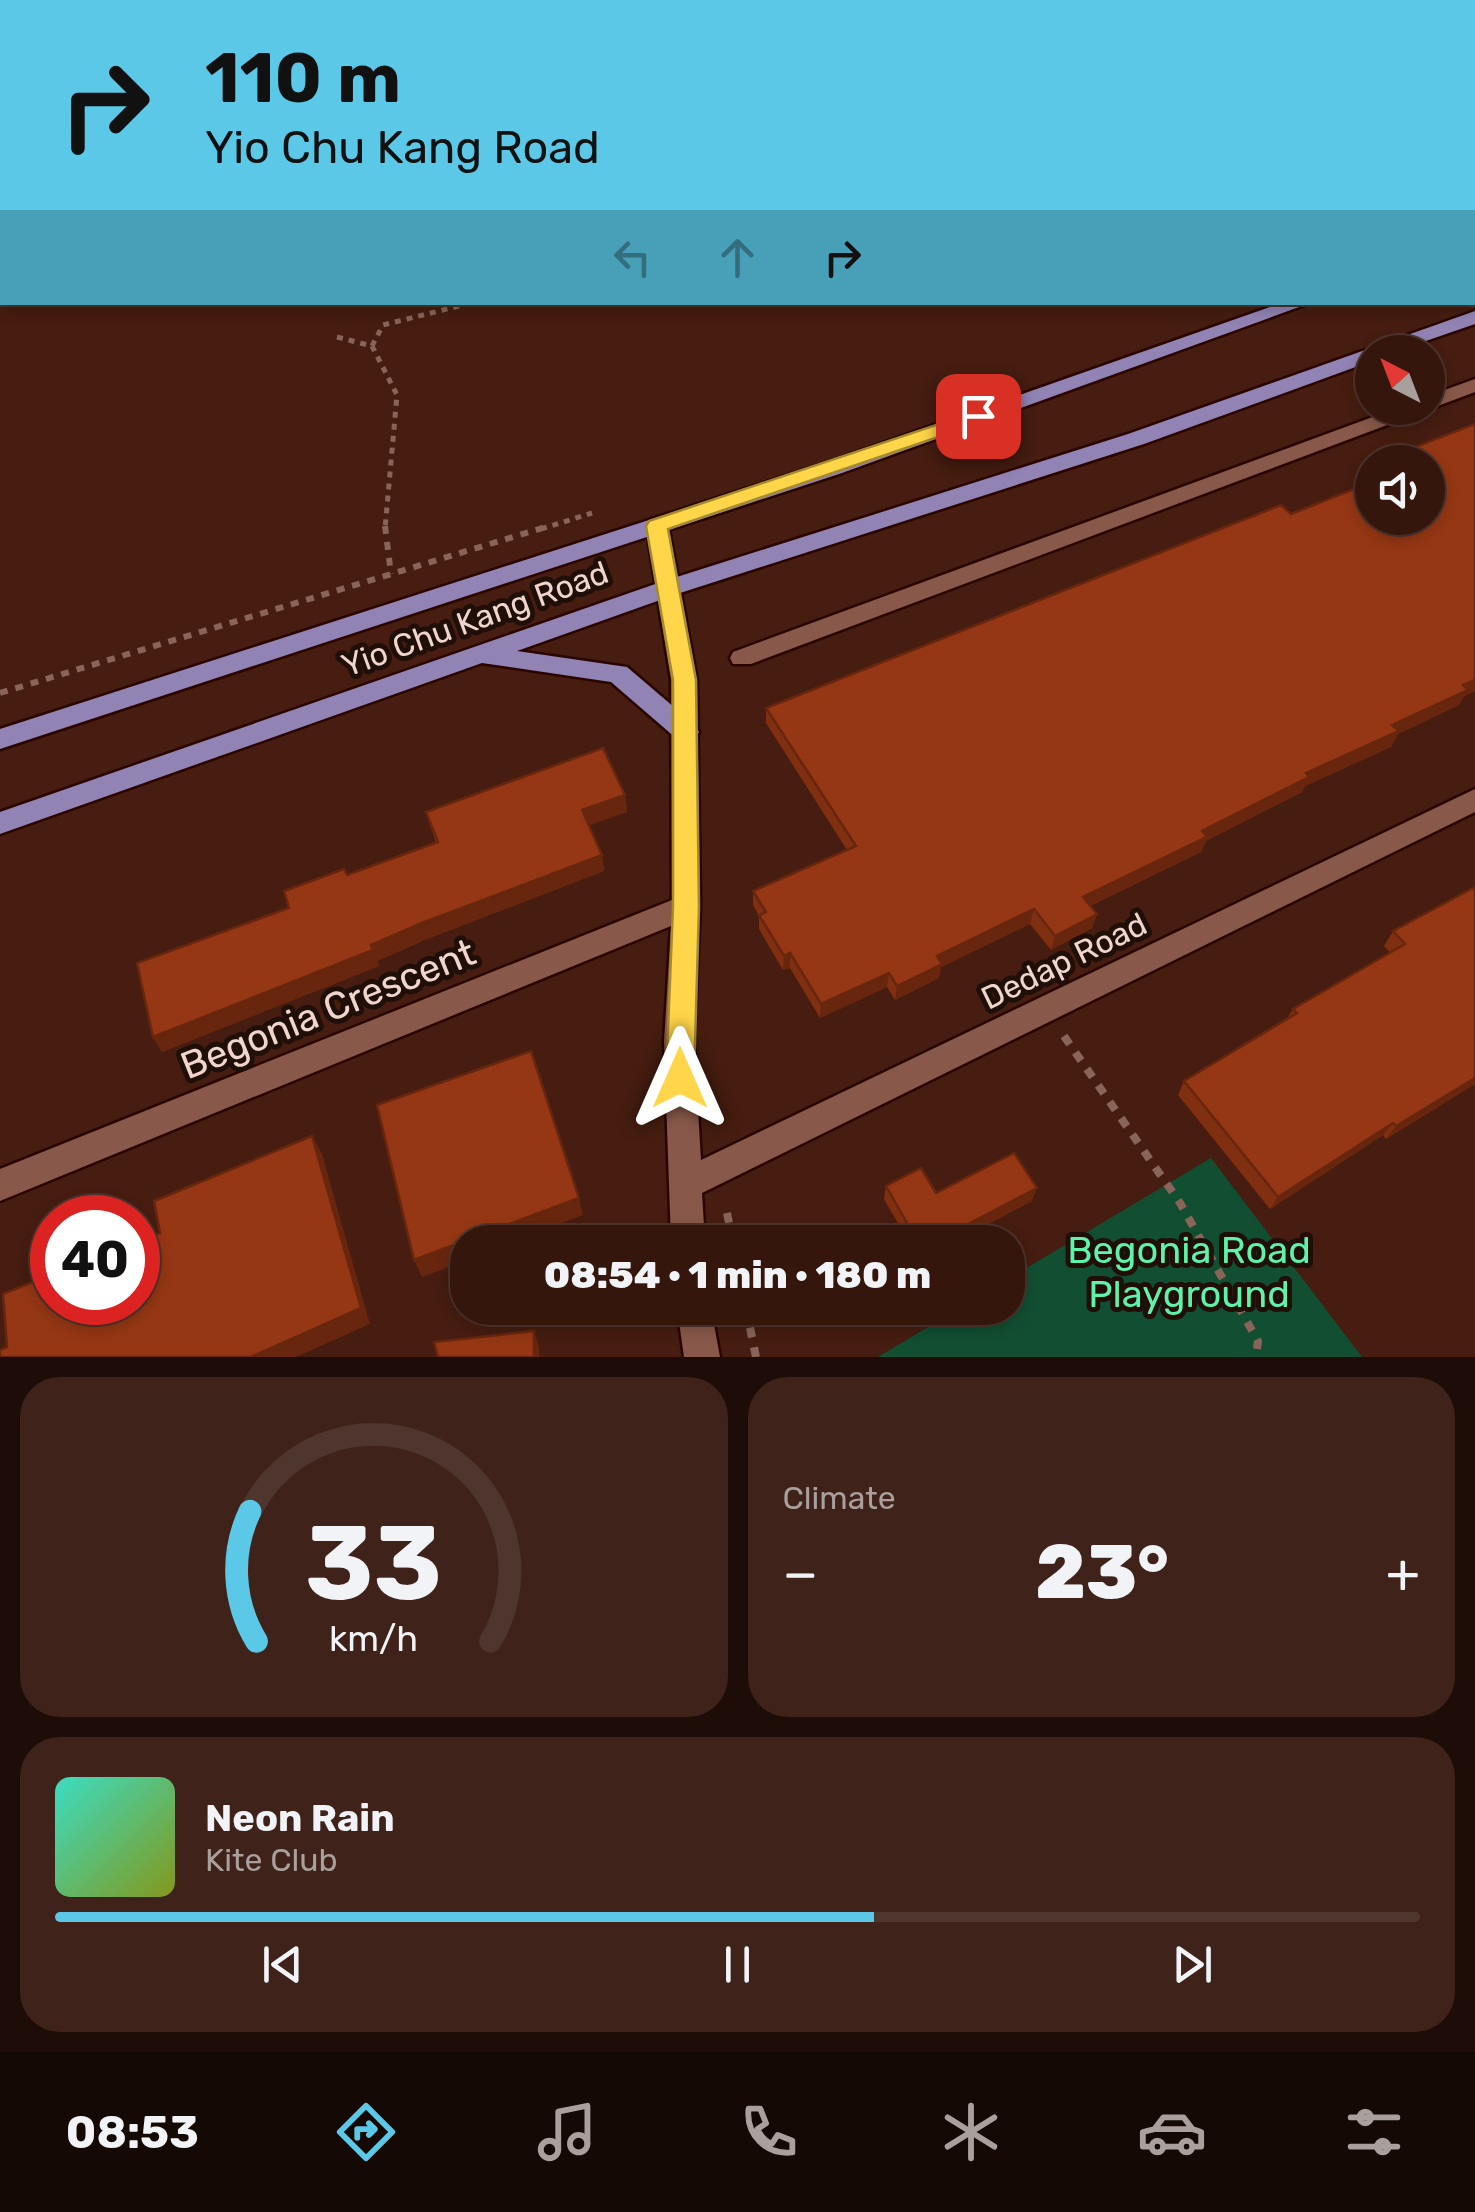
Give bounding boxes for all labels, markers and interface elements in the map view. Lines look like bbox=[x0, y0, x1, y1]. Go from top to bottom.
text: 110 m bbox=[205, 37, 401, 120]
icon: right bbox=[40, 40, 170, 170]
text: Yio Chu Kang Road bbox=[205, 121, 600, 174]
icon: left bbox=[605, 230, 660, 285]
icon: ahead bbox=[710, 230, 765, 285]
icon: right bbox=[815, 230, 870, 285]
north arrow bbox=[1355, 335, 1445, 425]
map controls bbox=[1355, 335, 1445, 535]
pin bbox=[936, 374, 1021, 459]
icon: arrive bbox=[951, 389, 1006, 444]
button: sound bbox=[1355, 445, 1445, 535]
street label: Yio Chu Kang Road bbox=[337, 553, 613, 685]
street label: Dedap Road bbox=[975, 905, 1153, 1017]
street label: Begonia Crescent bbox=[174, 929, 482, 1089]
position arrow bbox=[628, 1026, 732, 1130]
speed limit sign: 40 bbox=[30, 1195, 160, 1325]
park label: Begonia Road Playground bbox=[1067, 1227, 1311, 1317]
text: 08:54 · 1 min · 180 m bbox=[544, 1252, 931, 1298]
text: Climate bbox=[783, 1479, 896, 1517]
text: 33 bbox=[305, 1502, 442, 1625]
text: 23° bbox=[1035, 1528, 1169, 1617]
text: − bbox=[783, 1541, 818, 1606]
text: + bbox=[1386, 1541, 1420, 1606]
text: km/h bbox=[329, 1618, 418, 1660]
text: Neon Rain bbox=[205, 1795, 395, 1841]
text: Kite Club bbox=[205, 1841, 338, 1879]
icon: previous bbox=[255, 1937, 310, 1992]
icon: pause bbox=[710, 1937, 765, 1992]
icon: next bbox=[1165, 1937, 1220, 1992]
icon: directions bbox=[331, 2097, 401, 2167]
icon: music bbox=[532, 2097, 602, 2167]
icon: phone bbox=[734, 2097, 804, 2167]
icon: climate bbox=[936, 2097, 1006, 2167]
icon: car bbox=[1137, 2097, 1207, 2167]
icon: filters bbox=[1339, 2097, 1409, 2167]
text: 08:53 bbox=[66, 2106, 199, 2159]

